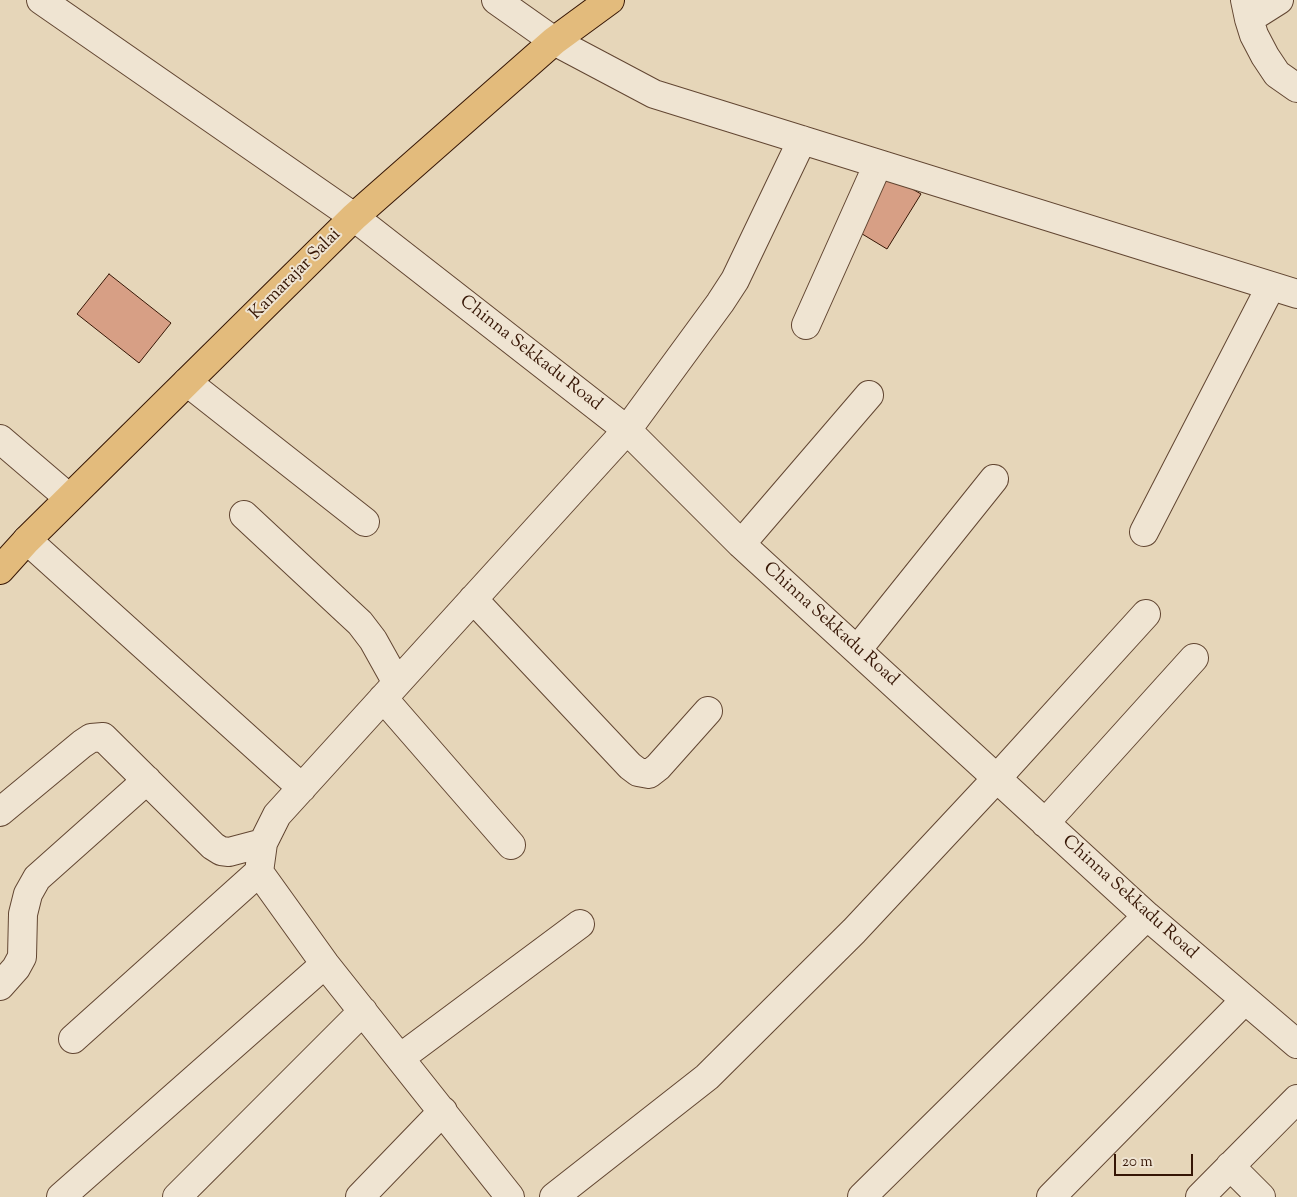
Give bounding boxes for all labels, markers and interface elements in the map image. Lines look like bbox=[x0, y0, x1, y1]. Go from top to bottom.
street label: Kamarajar Salai bbox=[246, 225, 346, 325]
street label: Chinna Sekkadu Road bbox=[454, 292, 606, 416]
street label: Chinna Sekkadu Road bbox=[758, 558, 902, 692]
street label: Chinna Sekkadu Road bbox=[1057, 831, 1201, 965]
scale bar bbox=[1117, 1144, 1196, 1176]
text: 20 m bbox=[1122, 1152, 1153, 1173]

